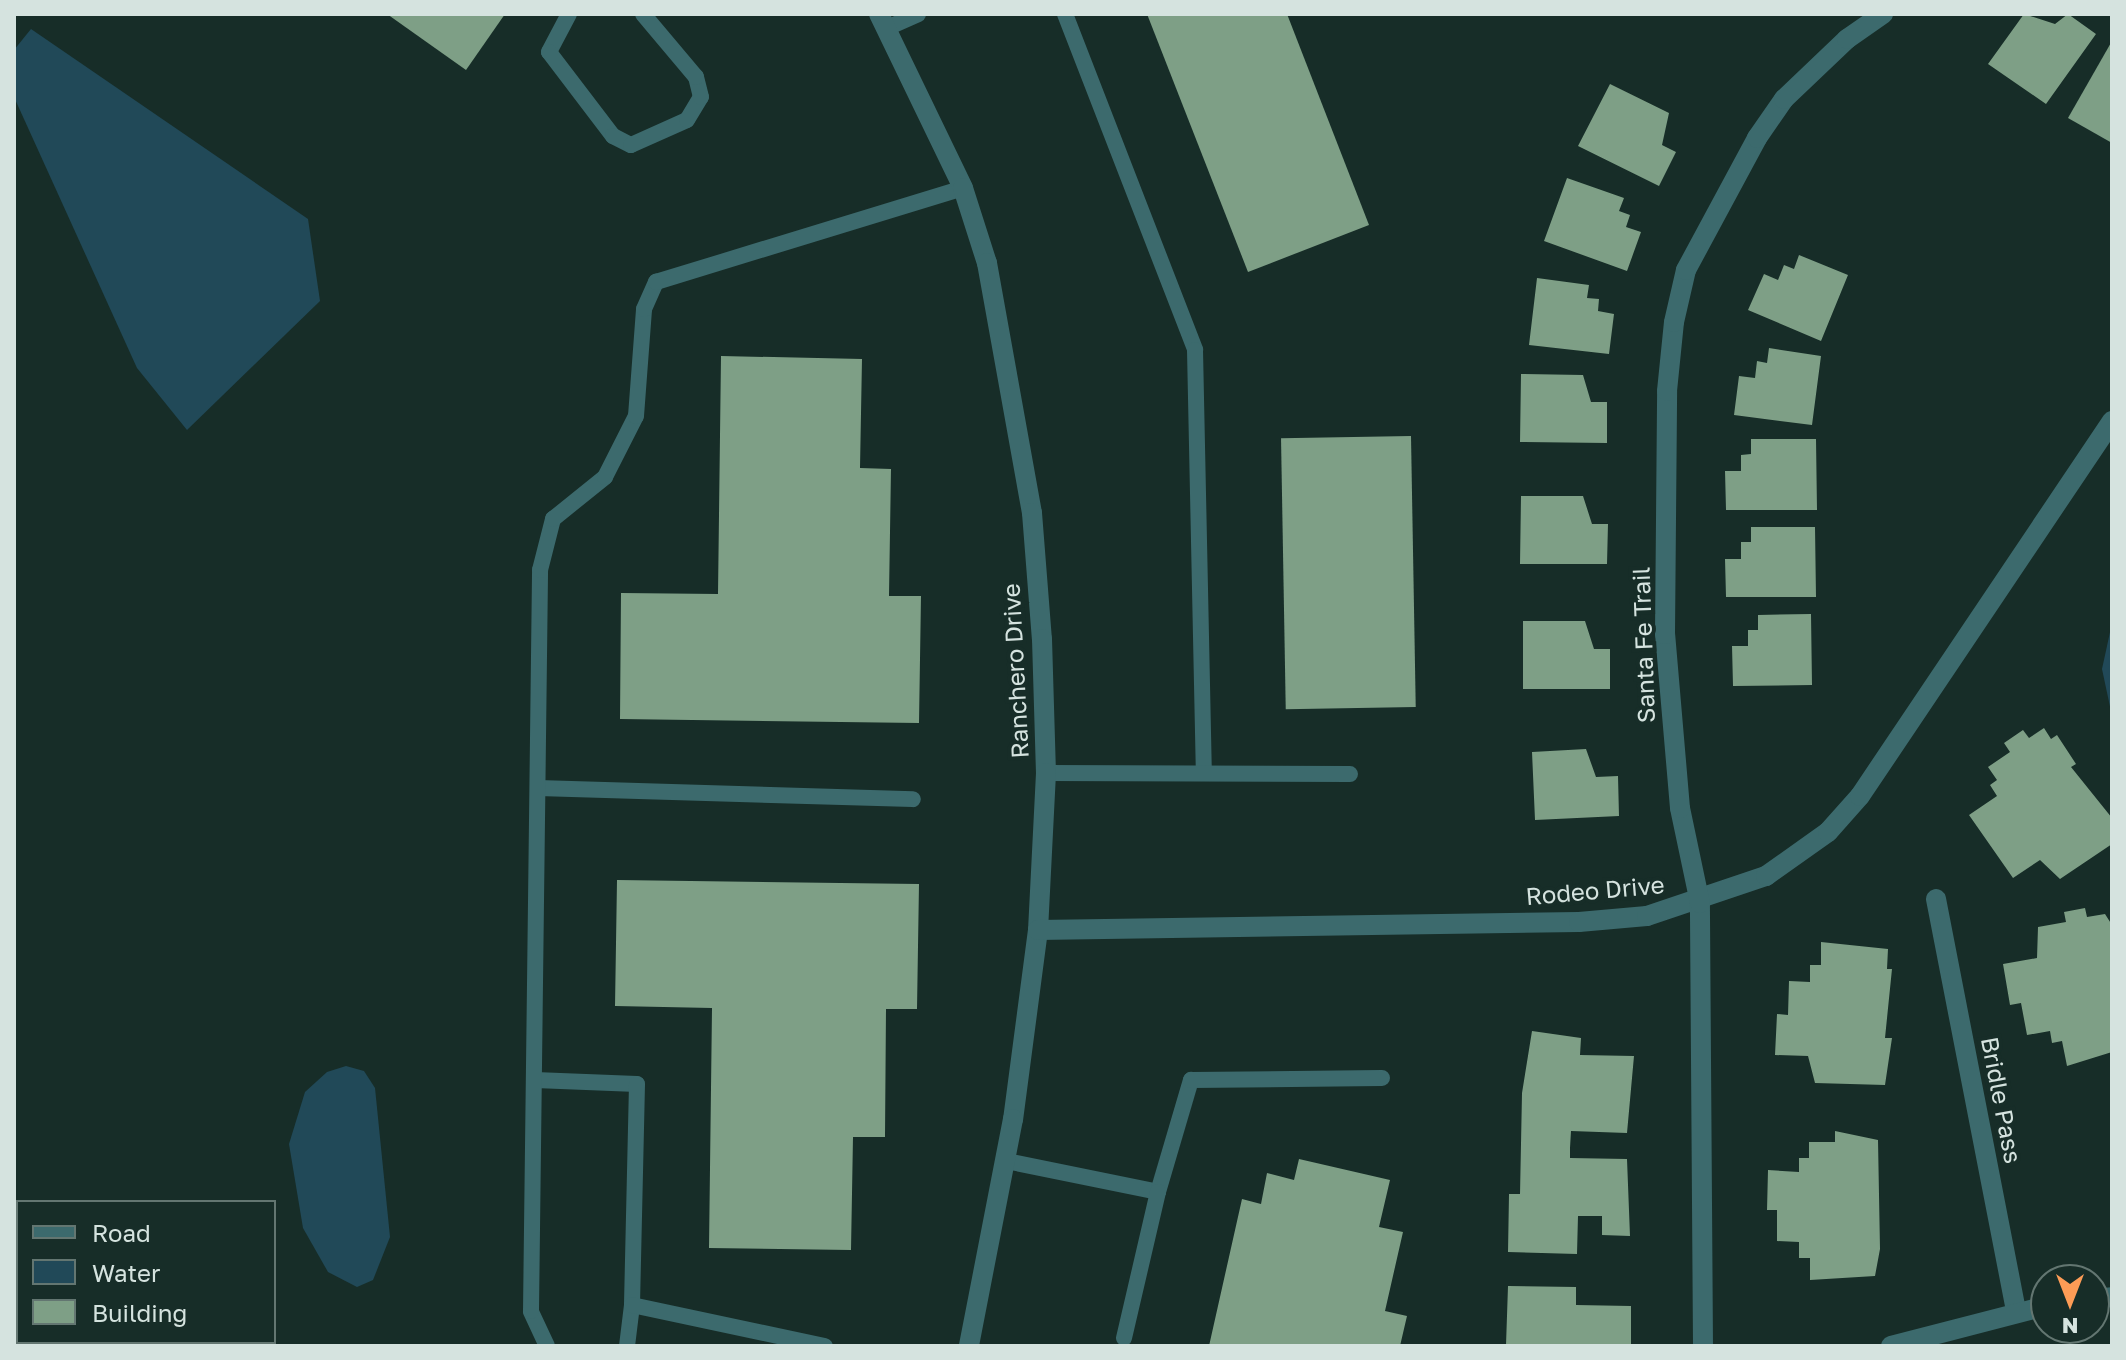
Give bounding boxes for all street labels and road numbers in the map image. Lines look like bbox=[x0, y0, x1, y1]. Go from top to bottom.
street label: Santa Fe Trail bbox=[1626, 567, 1660, 723]
street label: Ranchero Drive bbox=[996, 583, 1034, 759]
street label: Rodeo Drive bbox=[1524, 870, 1666, 910]
street label: Bridle Pass bbox=[1976, 1034, 2028, 1166]

